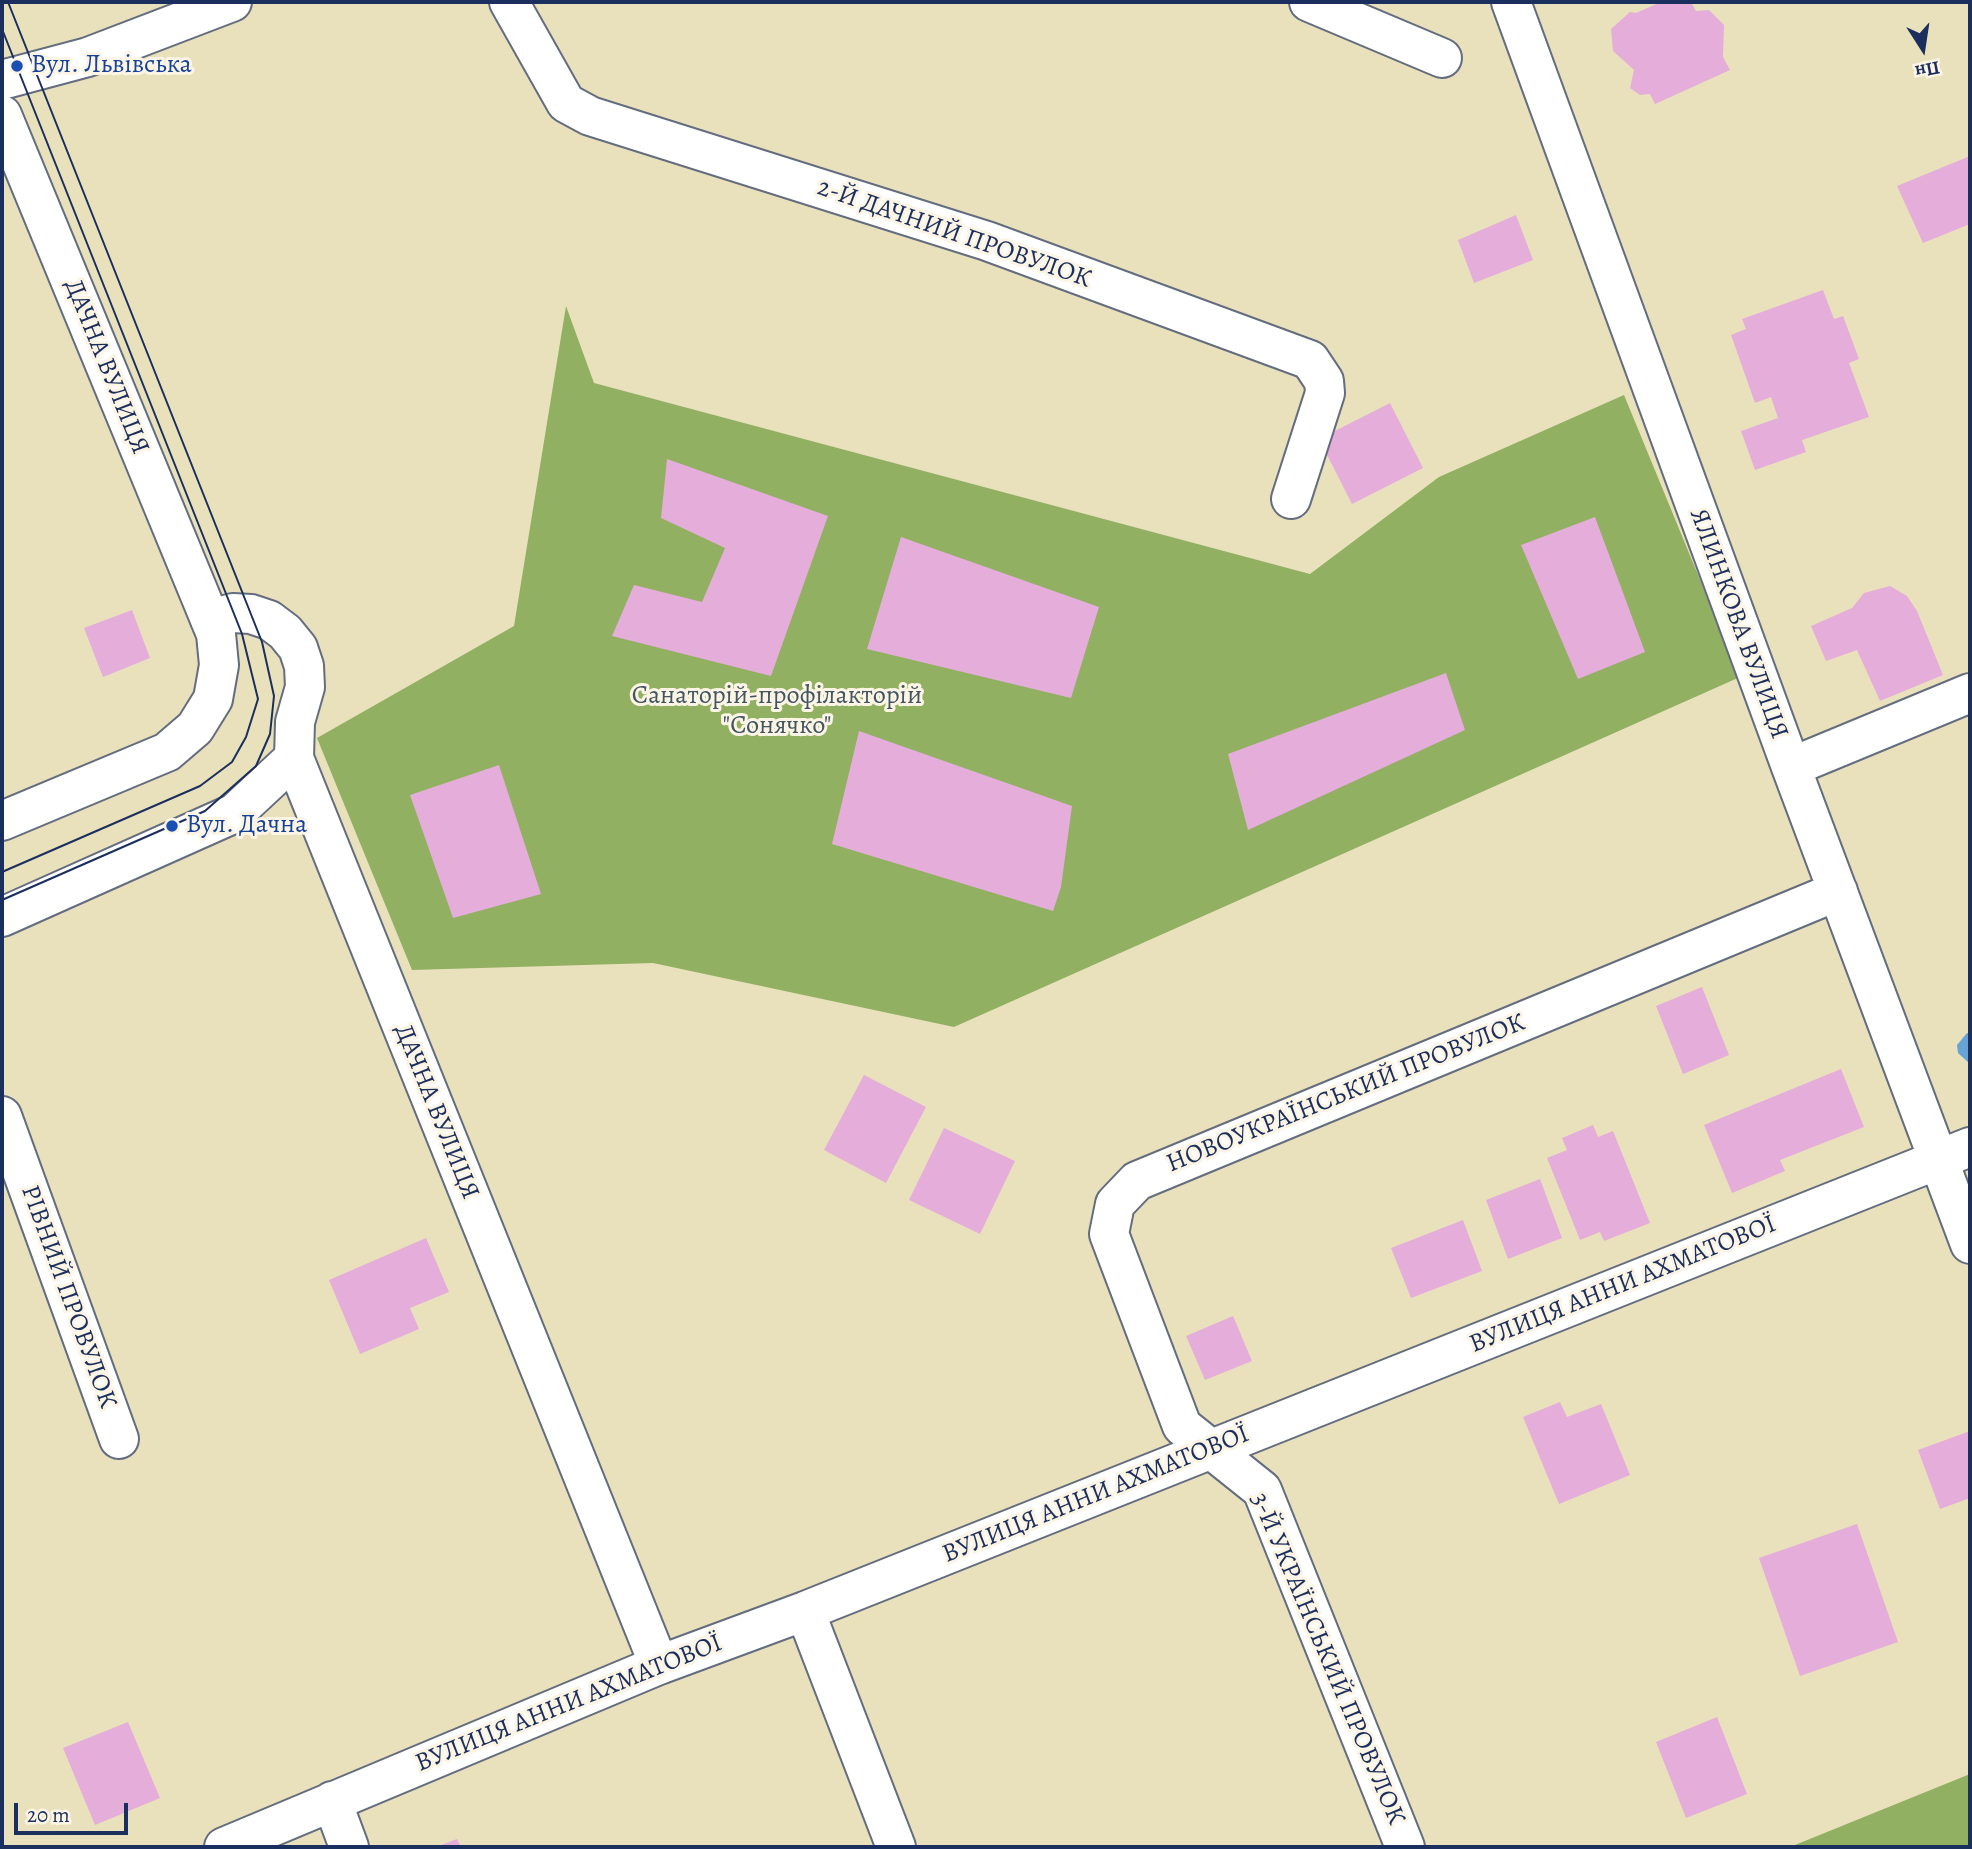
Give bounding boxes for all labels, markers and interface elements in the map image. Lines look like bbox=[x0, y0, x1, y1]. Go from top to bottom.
north arrow bbox=[1888, 14, 1958, 84]
place label: Вул. Львівська bbox=[31, 50, 192, 82]
text: Пн bbox=[1913, 54, 1942, 85]
marker: Вул. Львівська bbox=[9, 58, 25, 74]
street label: 2-Й ДАЧНИЙ ПРОВУЛОК bbox=[813, 172, 1095, 296]
street label: ДАЧНА ВУЛИЦЯ bbox=[57, 275, 155, 459]
street label: ЯЛИНКОВА ВУЛИЦЯ bbox=[1682, 505, 1794, 743]
park label: Санаторій-профілакторій "Сонячко" bbox=[632, 681, 922, 742]
place label: Вул. Дачна bbox=[186, 810, 307, 842]
marker: Вул. Дачна bbox=[164, 818, 180, 834]
street label: НОВОУКРАЇНСЬКИЙ ПРОВУЛОК bbox=[1162, 1008, 1530, 1180]
street label: ДАЧНА ВУЛИЦЯ bbox=[387, 1020, 485, 1204]
street label: РІВНИЙ ПРОВУЛОК bbox=[13, 1181, 123, 1413]
street label: ВУЛИЦЯ АННИ АХМАТОВОЇ bbox=[1465, 1209, 1781, 1361]
street label: ВУЛИЦЯ АННИ АХМАТОВОЇ bbox=[938, 1419, 1254, 1571]
street label: 3-Й УКРАЇНСЬКИЙ ПРОВУЛОК bbox=[1243, 1488, 1411, 1830]
street label: ВУЛИЦЯ АННИ АХМАТОВОЇ bbox=[411, 1628, 727, 1780]
scale bar bbox=[18, 1790, 131, 1834]
text: 20 m bbox=[27, 1801, 70, 1829]

